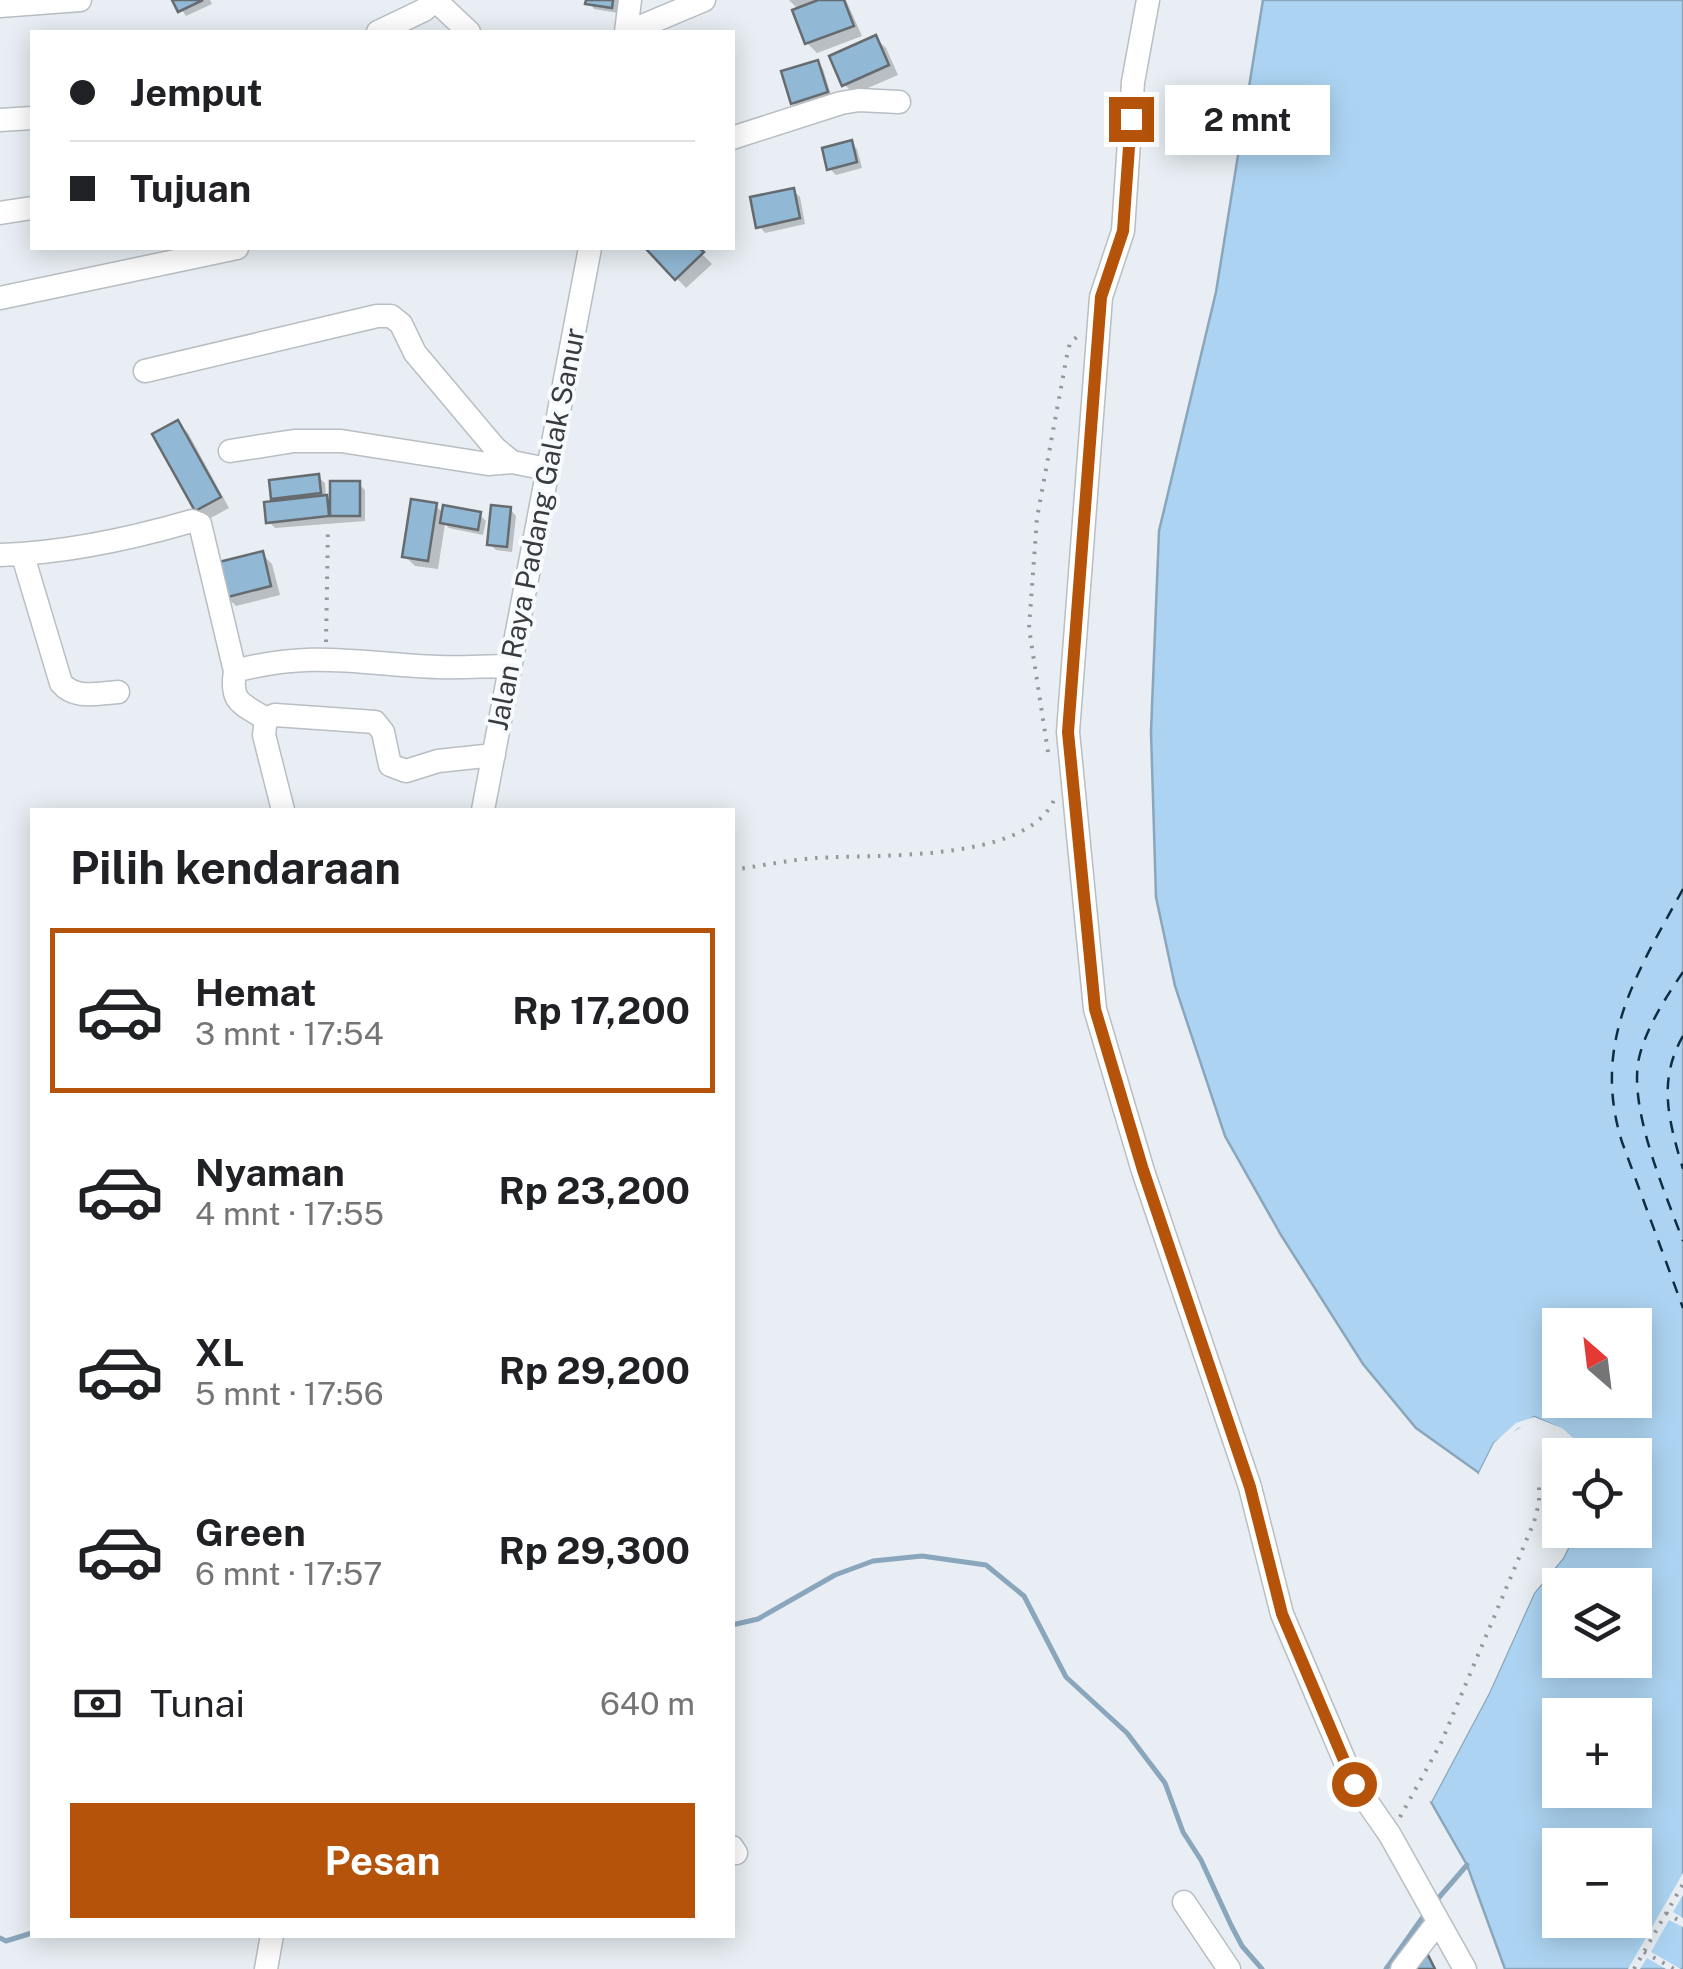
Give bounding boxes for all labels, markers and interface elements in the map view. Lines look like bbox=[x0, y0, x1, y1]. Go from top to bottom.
text: Jemput bbox=[130, 70, 263, 115]
callout: 2 mnt bbox=[1166, 84, 1331, 154]
route end bbox=[1109, 97, 1154, 142]
text: 2 mnt bbox=[1204, 101, 1291, 138]
text: Tujuan bbox=[130, 166, 251, 211]
street label: Jalan Raya Padang Galak Sanur bbox=[480, 325, 591, 733]
text: Pilih kendaraan bbox=[70, 841, 401, 894]
icon: car bbox=[75, 966, 165, 1056]
text: Hemat bbox=[195, 970, 316, 1015]
text: Rp 17,200 bbox=[512, 988, 690, 1033]
text: 3 mnt · 17:54 bbox=[195, 1015, 384, 1052]
icon: car bbox=[75, 1146, 165, 1236]
text: Nyaman bbox=[195, 1150, 345, 1195]
text: Rp 23,200 bbox=[498, 1168, 690, 1213]
text: 4 mnt · 17:55 bbox=[195, 1195, 384, 1232]
north arrow bbox=[1542, 1308, 1652, 1418]
map controls bbox=[1542, 1308, 1652, 1938]
icon: car bbox=[75, 1326, 165, 1416]
text: XL bbox=[195, 1330, 244, 1375]
text: Rp 29,200 bbox=[499, 1348, 690, 1393]
text: 5 mnt · 17:56 bbox=[195, 1375, 384, 1412]
button: locate bbox=[1542, 1438, 1652, 1548]
icon: car bbox=[75, 1506, 165, 1596]
text: Green bbox=[195, 1510, 306, 1555]
text: Rp 29,300 bbox=[498, 1528, 690, 1573]
text: 6 mnt · 17:57 bbox=[195, 1555, 382, 1592]
button: layers bbox=[1542, 1568, 1652, 1678]
icon: cash bbox=[70, 1676, 125, 1731]
text: Tunai bbox=[150, 1681, 245, 1726]
text: 640 m bbox=[600, 1685, 695, 1722]
button: + bbox=[1542, 1698, 1652, 1808]
route start bbox=[1332, 1762, 1377, 1807]
button: Pesan bbox=[70, 1803, 695, 1918]
button: − bbox=[1542, 1828, 1652, 1938]

